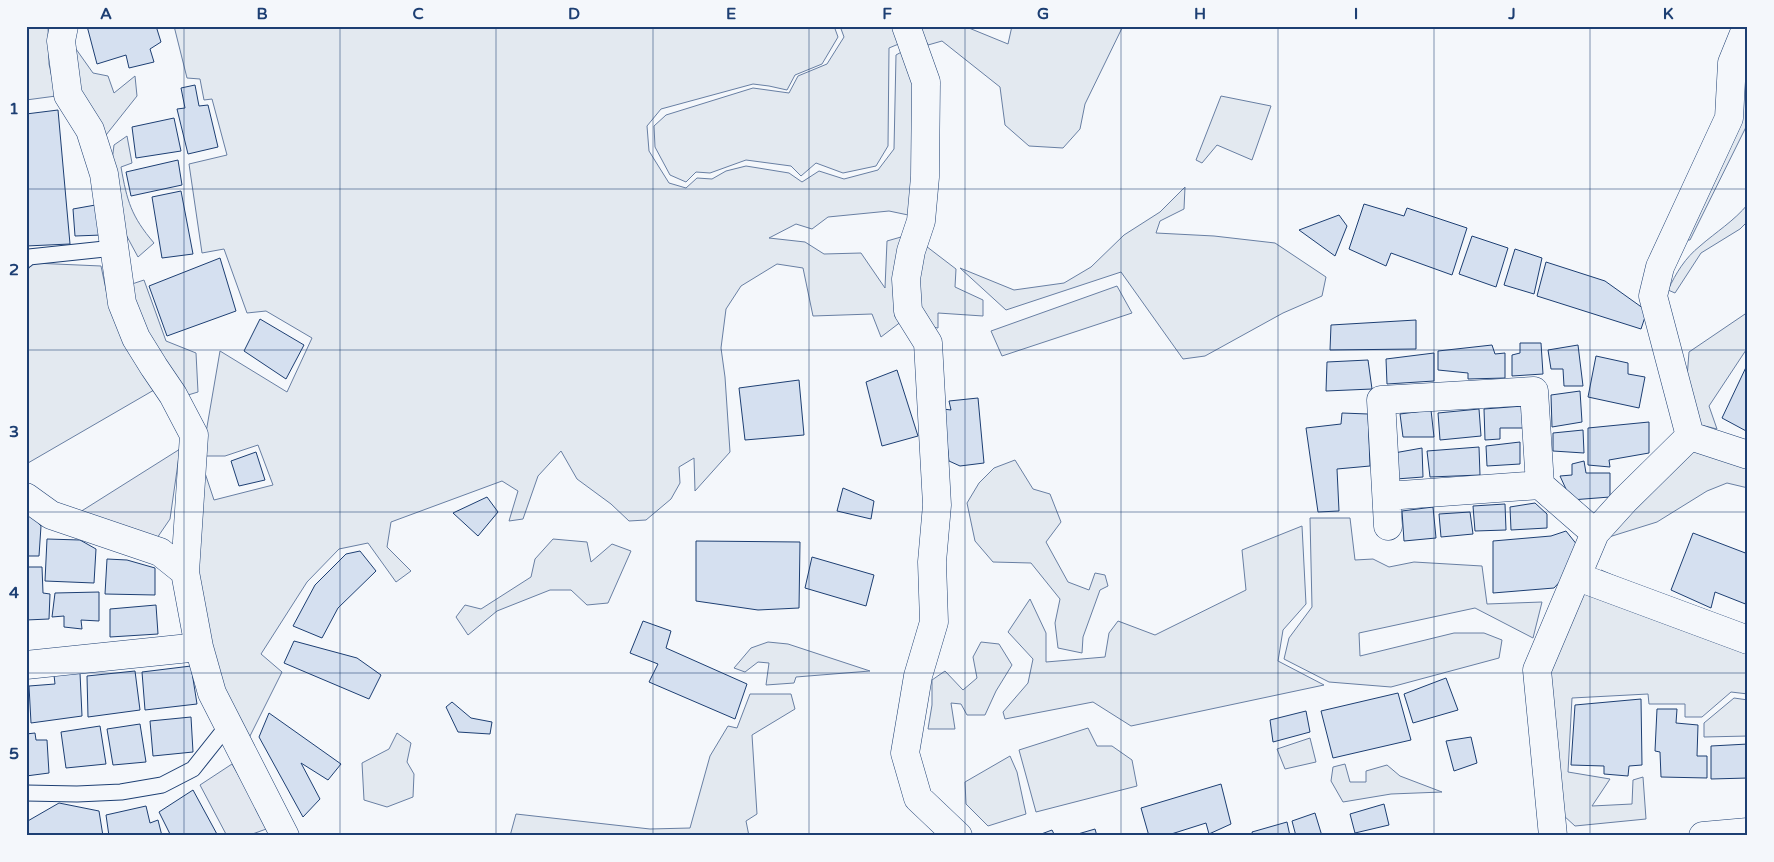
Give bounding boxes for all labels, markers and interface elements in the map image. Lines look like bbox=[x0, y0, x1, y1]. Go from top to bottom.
text: A bbox=[100, 4, 112, 24]
text: B bbox=[256, 4, 268, 24]
text: C bbox=[412, 4, 424, 24]
text: D bbox=[568, 4, 580, 24]
text: E bbox=[726, 4, 736, 24]
text: F bbox=[882, 4, 892, 24]
text: G bbox=[1037, 4, 1049, 24]
text: H bbox=[1194, 4, 1206, 24]
text: I bbox=[1354, 4, 1358, 24]
text: J bbox=[1507, 4, 1516, 24]
text: K bbox=[1663, 4, 1674, 24]
text: 1 bbox=[9, 99, 19, 119]
text: 2 bbox=[9, 260, 19, 280]
text: 3 bbox=[9, 422, 19, 442]
text: 4 bbox=[9, 583, 19, 603]
text: 5 bbox=[9, 744, 19, 764]

